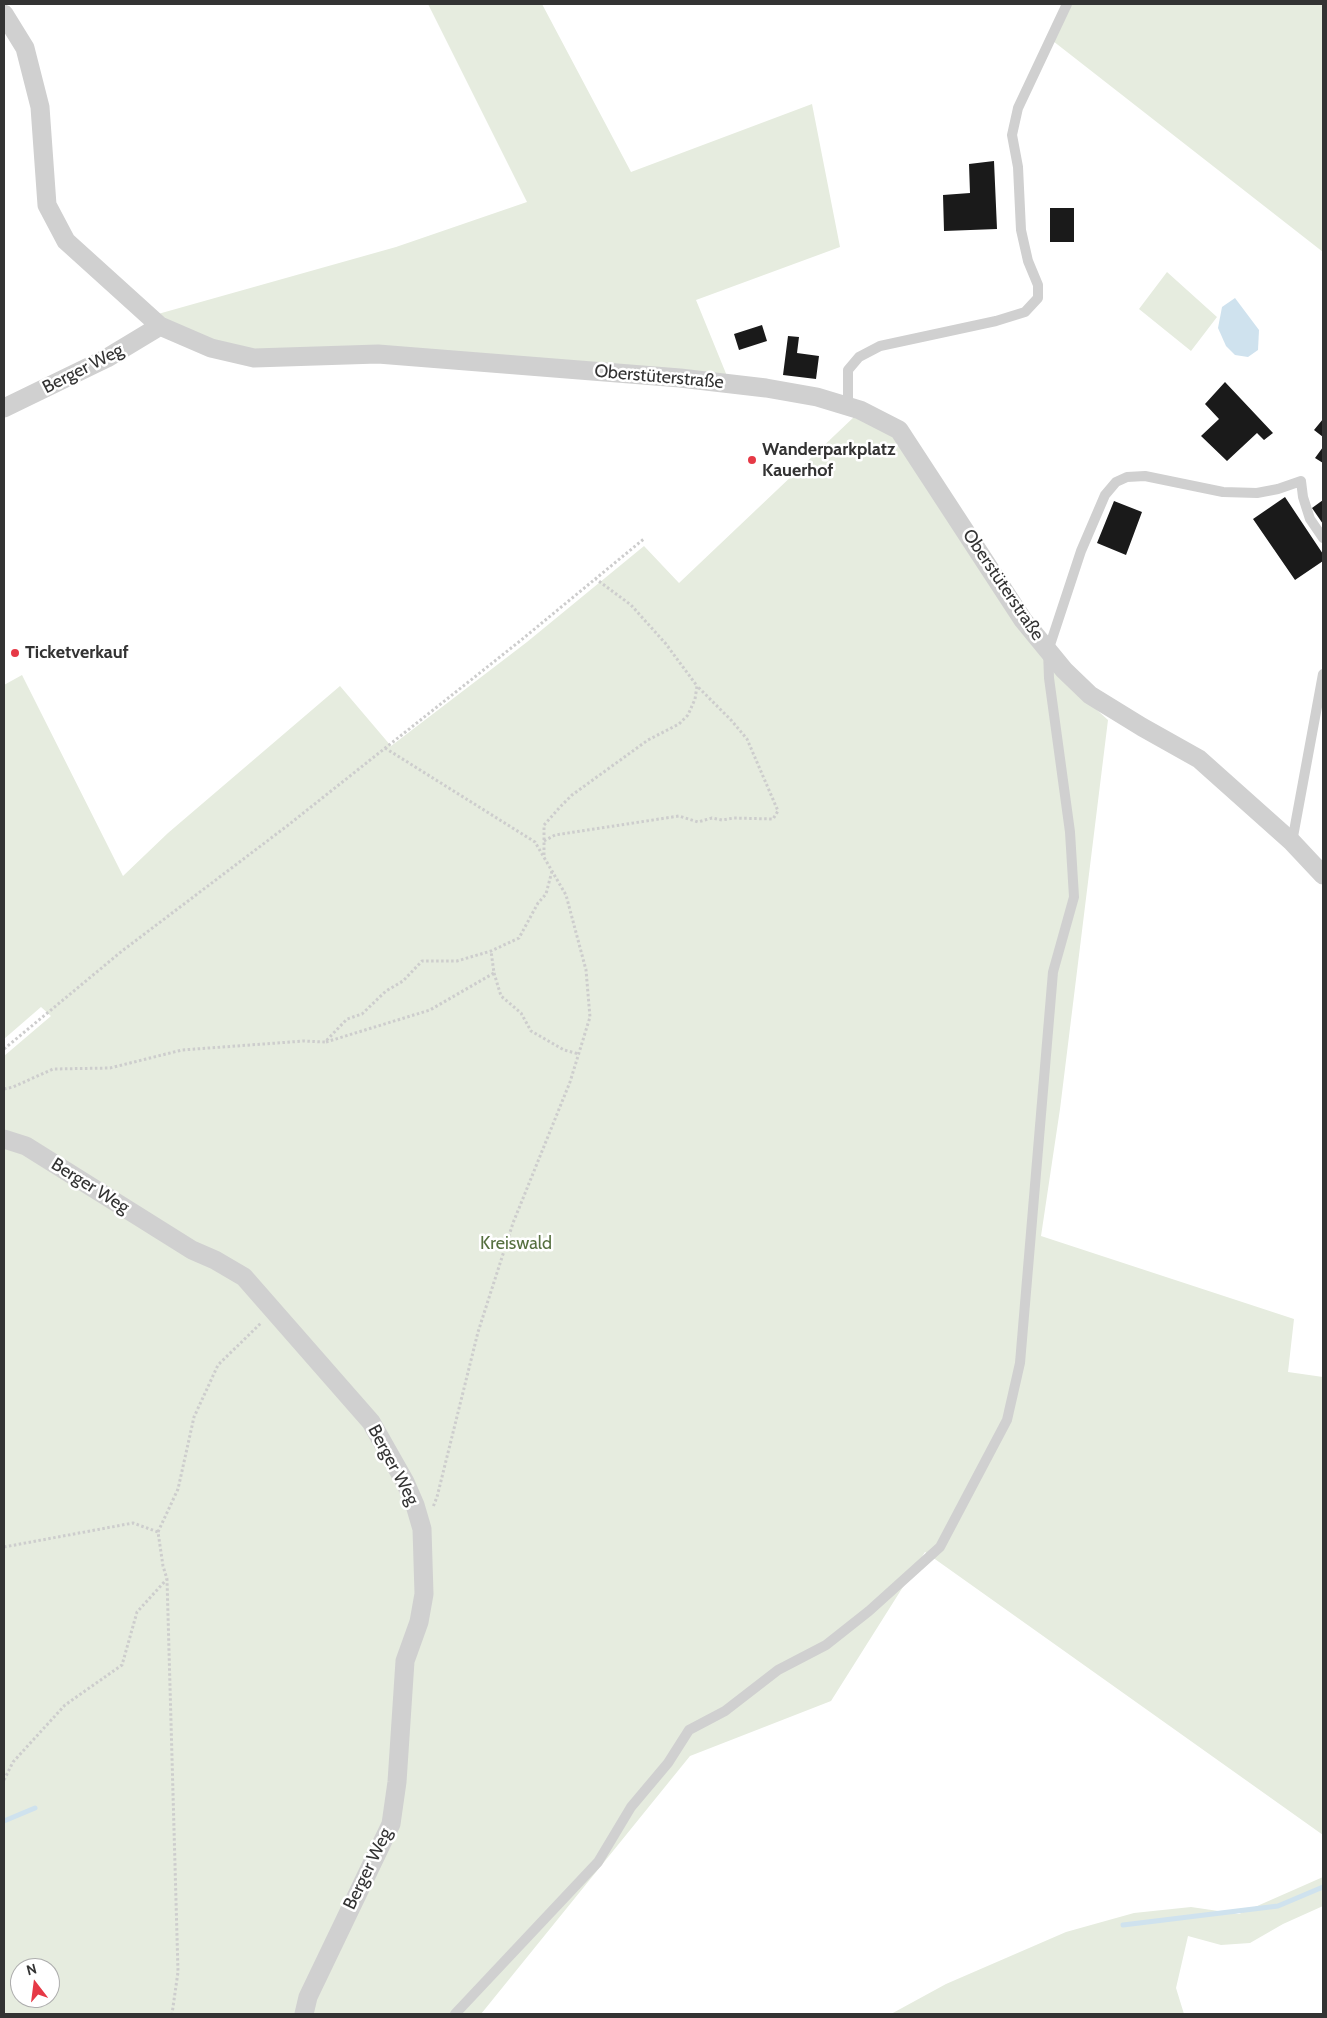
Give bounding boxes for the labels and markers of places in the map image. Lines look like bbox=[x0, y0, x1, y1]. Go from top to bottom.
place label: Wanderparkplatz Kauerhof bbox=[762, 439, 896, 482]
marker: Wanderparkplatz Kauerhof bbox=[746, 454, 758, 466]
place label: Ticketverkauf bbox=[25, 642, 129, 664]
marker: Ticketverkauf bbox=[9, 647, 21, 659]

